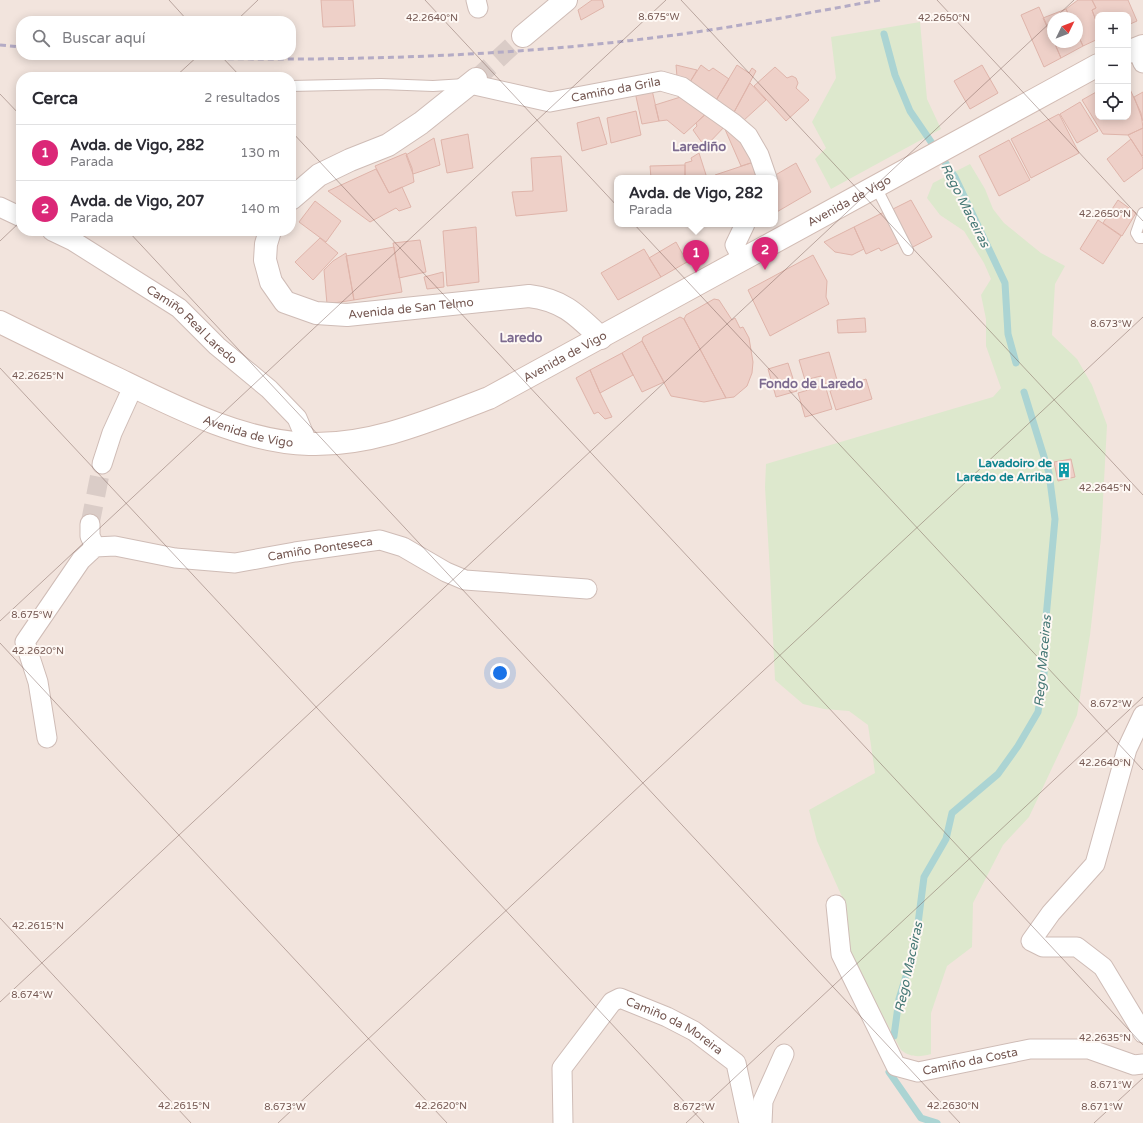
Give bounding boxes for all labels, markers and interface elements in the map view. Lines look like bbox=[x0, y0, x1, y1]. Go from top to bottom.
text: 8.675°W bbox=[638, 11, 680, 23]
text: 42.2640°N bbox=[406, 12, 458, 24]
text: 42.2650°N bbox=[918, 12, 970, 24]
north arrow bbox=[1047, 12, 1083, 48]
map controls bbox=[1095, 12, 1131, 120]
button: + bbox=[1095, 12, 1131, 48]
search box bbox=[16, 16, 296, 60]
icon: search bbox=[30, 27, 52, 49]
text: Buscar aquí bbox=[62, 29, 145, 47]
button: − bbox=[1095, 48, 1131, 84]
street label: Camiño da Grila bbox=[570, 74, 662, 105]
button: locate bbox=[1095, 84, 1131, 120]
text: Cerca bbox=[32, 88, 78, 109]
text: 2 resultados bbox=[204, 90, 280, 106]
text: Avda. de Vigo, 282 bbox=[70, 136, 205, 154]
district label: Larediño bbox=[672, 139, 726, 155]
text: 1 bbox=[41, 145, 49, 161]
text: 130 m bbox=[240, 145, 280, 161]
text: Parada bbox=[70, 154, 114, 170]
water label: Rego Maceiras bbox=[937, 161, 993, 251]
street label: Avenida de Vigo bbox=[805, 173, 893, 229]
popup bbox=[614, 175, 778, 227]
text: Avda. de Vigo, 282 bbox=[629, 184, 763, 202]
text: Avda. de Vigo, 207 bbox=[70, 192, 205, 210]
text: 2 bbox=[41, 201, 49, 217]
text: 140 m bbox=[240, 201, 280, 217]
text: Parada bbox=[629, 202, 672, 218]
text: 42.2650°N bbox=[1079, 208, 1131, 220]
text: Parada bbox=[70, 210, 114, 226]
pin: 2 bbox=[752, 237, 778, 270]
pin: 1 bbox=[683, 240, 709, 273]
street label: Camiño Real Laredo bbox=[144, 282, 240, 367]
street label: Avenida de San Telmo bbox=[347, 295, 474, 322]
text: 8.673°W bbox=[1090, 318, 1132, 330]
street label: Avenida de Vigo bbox=[521, 328, 609, 385]
district label: Laredo bbox=[499, 330, 543, 346]
text: 42.2625°N bbox=[12, 370, 64, 382]
district label: Fondo de Laredo bbox=[759, 376, 863, 392]
street label: Avenida de Vigo bbox=[201, 412, 294, 450]
place label: Lavadoiro de Laredo de Arriba bbox=[956, 456, 1052, 484]
building icon: Lavadoiro de Laredo de Arriba bbox=[1055, 461, 1073, 479]
text: 42.2645°N bbox=[1079, 482, 1131, 494]
street label: Camiño Ponteseca bbox=[266, 534, 374, 564]
text: 8.675°W bbox=[11, 609, 53, 621]
water label: Rego Maceiras bbox=[1031, 614, 1055, 708]
text: 42.2620°N bbox=[12, 645, 64, 657]
your location bbox=[490, 663, 510, 683]
text: 8.672°W bbox=[1090, 698, 1132, 710]
text: 42.2640°N bbox=[1079, 757, 1131, 769]
text: 42.2615°N bbox=[12, 920, 64, 932]
water label: Rego Maceiras bbox=[892, 920, 927, 1014]
text: 8.674°W bbox=[11, 989, 53, 1001]
street label: Camiño da Moreira bbox=[624, 994, 726, 1057]
text: 42.2635°N bbox=[1079, 1032, 1131, 1044]
street label: Camiño da Costa bbox=[921, 1045, 1019, 1078]
text: 8.671°W bbox=[1090, 1079, 1132, 1091]
text: 42.2615°N bbox=[158, 1100, 210, 1112]
text: 42.2620°N bbox=[415, 1100, 467, 1112]
text: 42.2630°N bbox=[927, 1100, 979, 1112]
text: 8.673°W bbox=[264, 1101, 306, 1113]
text: 8.672°W bbox=[673, 1101, 715, 1113]
text: 8.671°W bbox=[1081, 1101, 1123, 1113]

